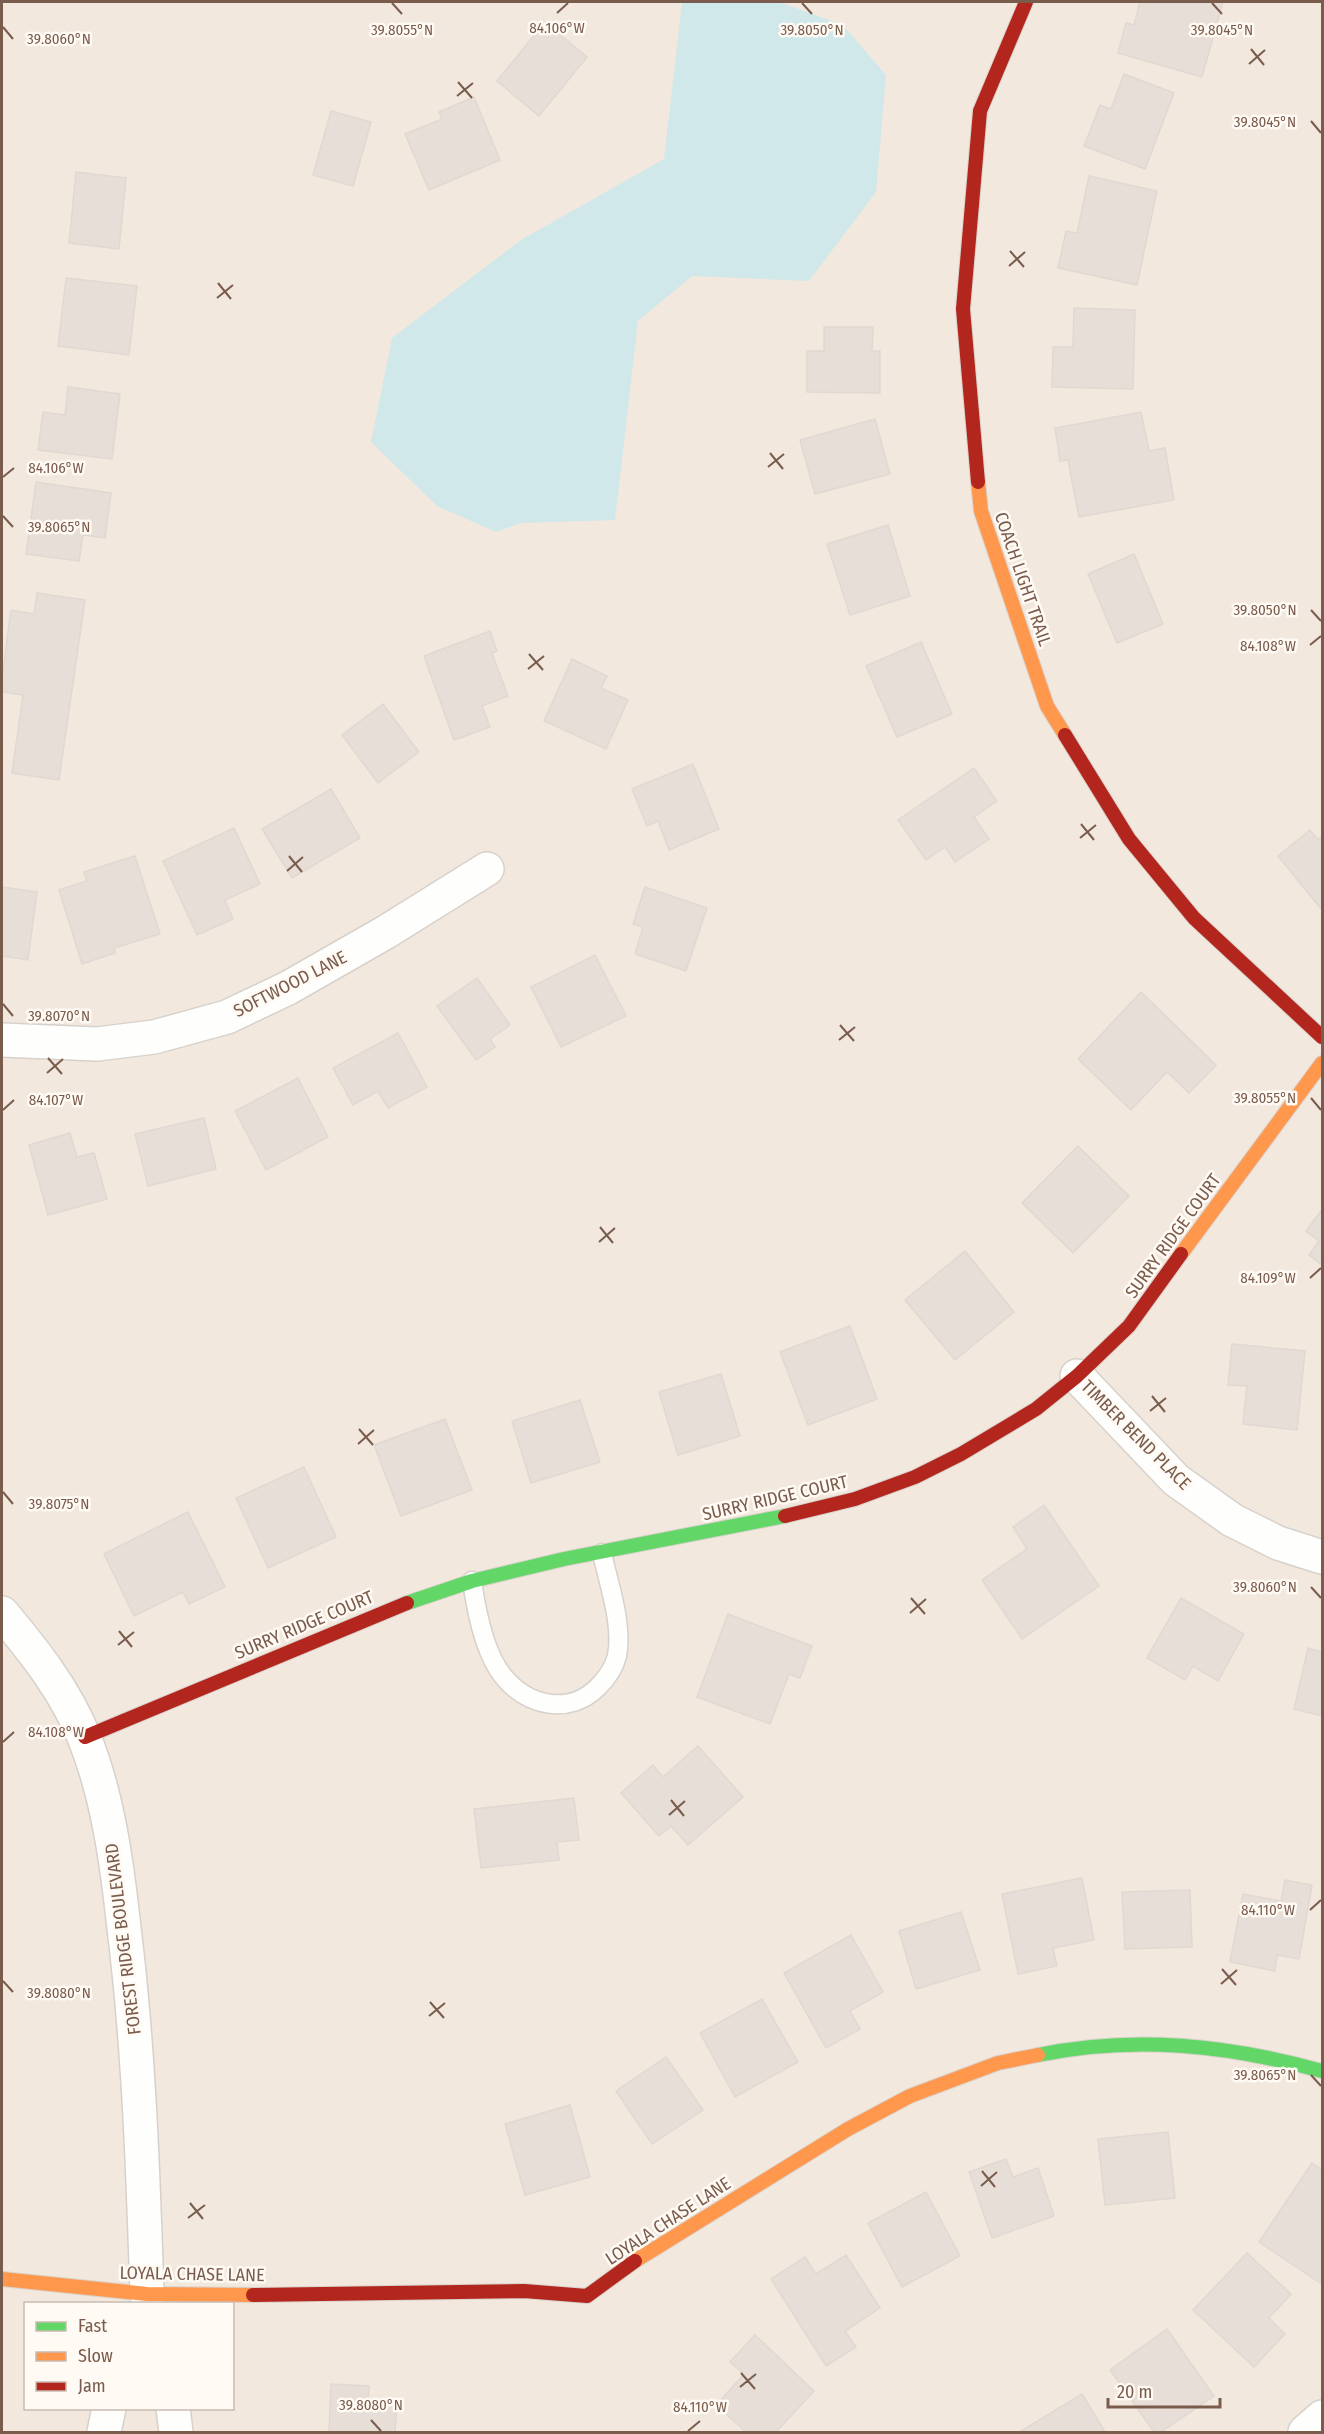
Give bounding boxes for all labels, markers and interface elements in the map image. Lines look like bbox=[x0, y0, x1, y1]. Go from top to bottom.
text: 84.106°W bbox=[529, 19, 585, 37]
text: 39.8055°N bbox=[371, 21, 433, 39]
text: 39.8050°N bbox=[780, 21, 844, 39]
text: 39.8045°N bbox=[1191, 21, 1253, 39]
text: 39.8060°N bbox=[27, 30, 91, 48]
text: 39.8045°N bbox=[1234, 113, 1296, 131]
text: 84.106°W bbox=[28, 459, 84, 477]
street label: COACH LIGHT TRAIL bbox=[990, 509, 1056, 649]
text: 39.8065°N bbox=[28, 518, 90, 536]
text: 39.8050°N bbox=[1233, 601, 1297, 619]
text: 84.108°W bbox=[1240, 637, 1296, 655]
street label: SOFTWOOD LANE bbox=[230, 946, 350, 1022]
text: 39.8070°N bbox=[28, 1007, 90, 1025]
text: 39.8055°N bbox=[1234, 1089, 1296, 1107]
text: 84.107°W bbox=[29, 1091, 83, 1109]
street label: SURRY RIDGE COURT bbox=[1121, 1169, 1226, 1302]
text: 84.109°W bbox=[1240, 1269, 1296, 1287]
street label: TIMBER BEND PLACE bbox=[1076, 1375, 1196, 1495]
street label: SURRY RIDGE COURT bbox=[700, 1470, 850, 1525]
text: 39.8075°N bbox=[29, 1495, 89, 1513]
text: 39.8060°N bbox=[1233, 1578, 1297, 1596]
street label: SURRY RIDGE COURT bbox=[231, 1586, 377, 1664]
text: 84.108°W bbox=[28, 1723, 84, 1741]
street label: FOREST RIDGE BOULEVARD bbox=[100, 1842, 146, 2036]
text: 84.110°W bbox=[1241, 1901, 1295, 1919]
text: 39.8080°N bbox=[27, 1984, 91, 2002]
text: 39.8065°N bbox=[1234, 2066, 1296, 2084]
street label: LOYALA CHASE LANE bbox=[601, 2172, 735, 2270]
street label: LOYALA CHASE LANE bbox=[119, 2262, 265, 2286]
legend bbox=[24, 2302, 234, 2410]
text: Fast bbox=[78, 2315, 107, 2337]
text: Slow bbox=[78, 2345, 113, 2367]
scale bar bbox=[1108, 2371, 1220, 2409]
text: Jam bbox=[78, 2375, 106, 2397]
text: 20 m bbox=[1117, 2381, 1152, 2403]
text: 39.8080°N bbox=[339, 2396, 403, 2414]
text: 84.110°W bbox=[673, 2398, 727, 2416]

